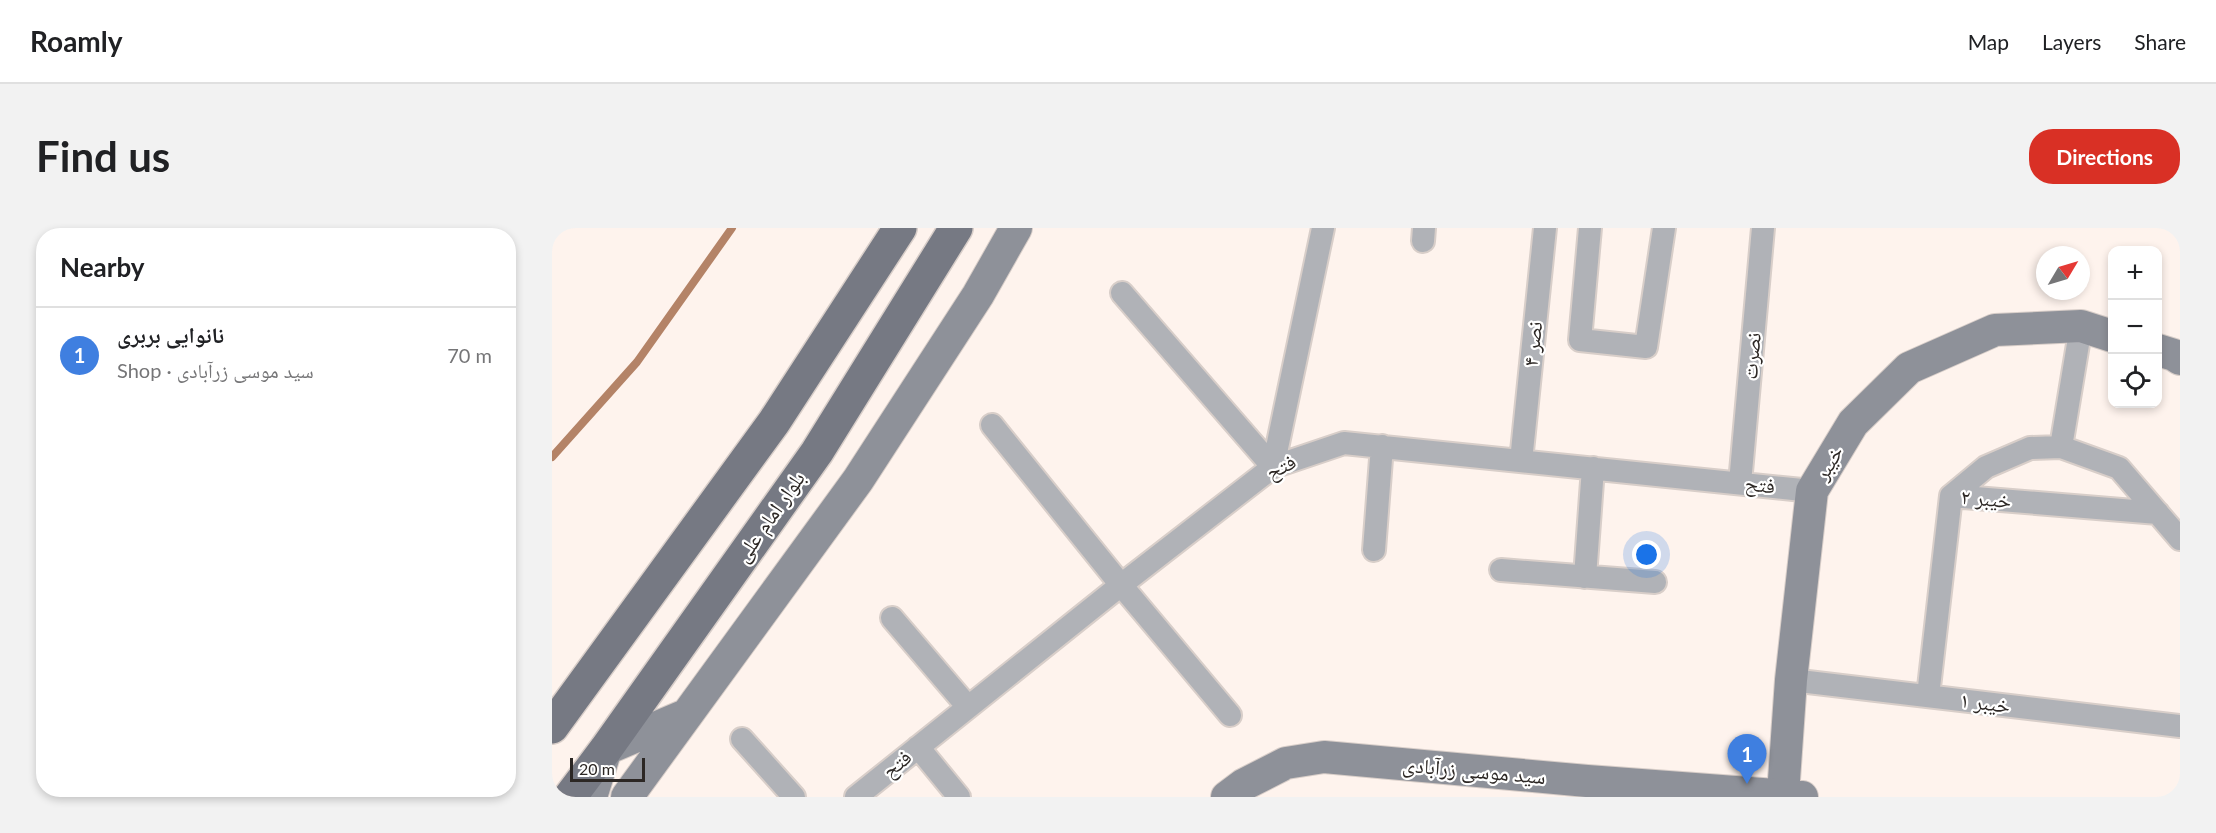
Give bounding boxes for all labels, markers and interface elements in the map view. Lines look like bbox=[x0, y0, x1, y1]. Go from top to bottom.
text: Roamly bbox=[30, 24, 123, 58]
text: Map bbox=[1968, 29, 2009, 54]
text: Layers bbox=[2042, 29, 2101, 54]
text: Share bbox=[2134, 29, 2186, 54]
button: Directions bbox=[2029, 129, 2180, 184]
text: Find us bbox=[36, 131, 170, 181]
north arrow bbox=[2036, 246, 2090, 300]
map controls bbox=[2108, 246, 2162, 408]
button: + bbox=[2108, 246, 2162, 300]
text: Nearby bbox=[60, 251, 145, 283]
button: − bbox=[2108, 300, 2162, 354]
street label: نصر ۴ bbox=[1517, 320, 1546, 368]
text: نانوایی بربری bbox=[117, 321, 224, 348]
street label: نصرت bbox=[1736, 331, 1765, 380]
text: 1 bbox=[74, 343, 85, 367]
text: 70 m bbox=[447, 343, 492, 367]
button: locate bbox=[2108, 354, 2162, 408]
text: Shop · سید موسی زرآبادی bbox=[117, 358, 314, 382]
street label: خیبر bbox=[1807, 441, 1848, 485]
street label: فتح bbox=[1261, 448, 1300, 485]
street label: بلوار امام علی bbox=[728, 466, 812, 568]
street label: فتح bbox=[1744, 469, 1777, 500]
street label: خیبر ۲ bbox=[1960, 483, 2012, 513]
your location bbox=[1632, 540, 1661, 569]
street label: خیبر ۱ bbox=[1959, 686, 2012, 718]
pin: 1 bbox=[1728, 734, 1766, 784]
street label: فتح bbox=[876, 744, 917, 784]
street label: سید موسی زرآبادی bbox=[1401, 751, 1547, 790]
scale bar bbox=[570, 755, 645, 782]
text: 20 m bbox=[579, 759, 615, 778]

